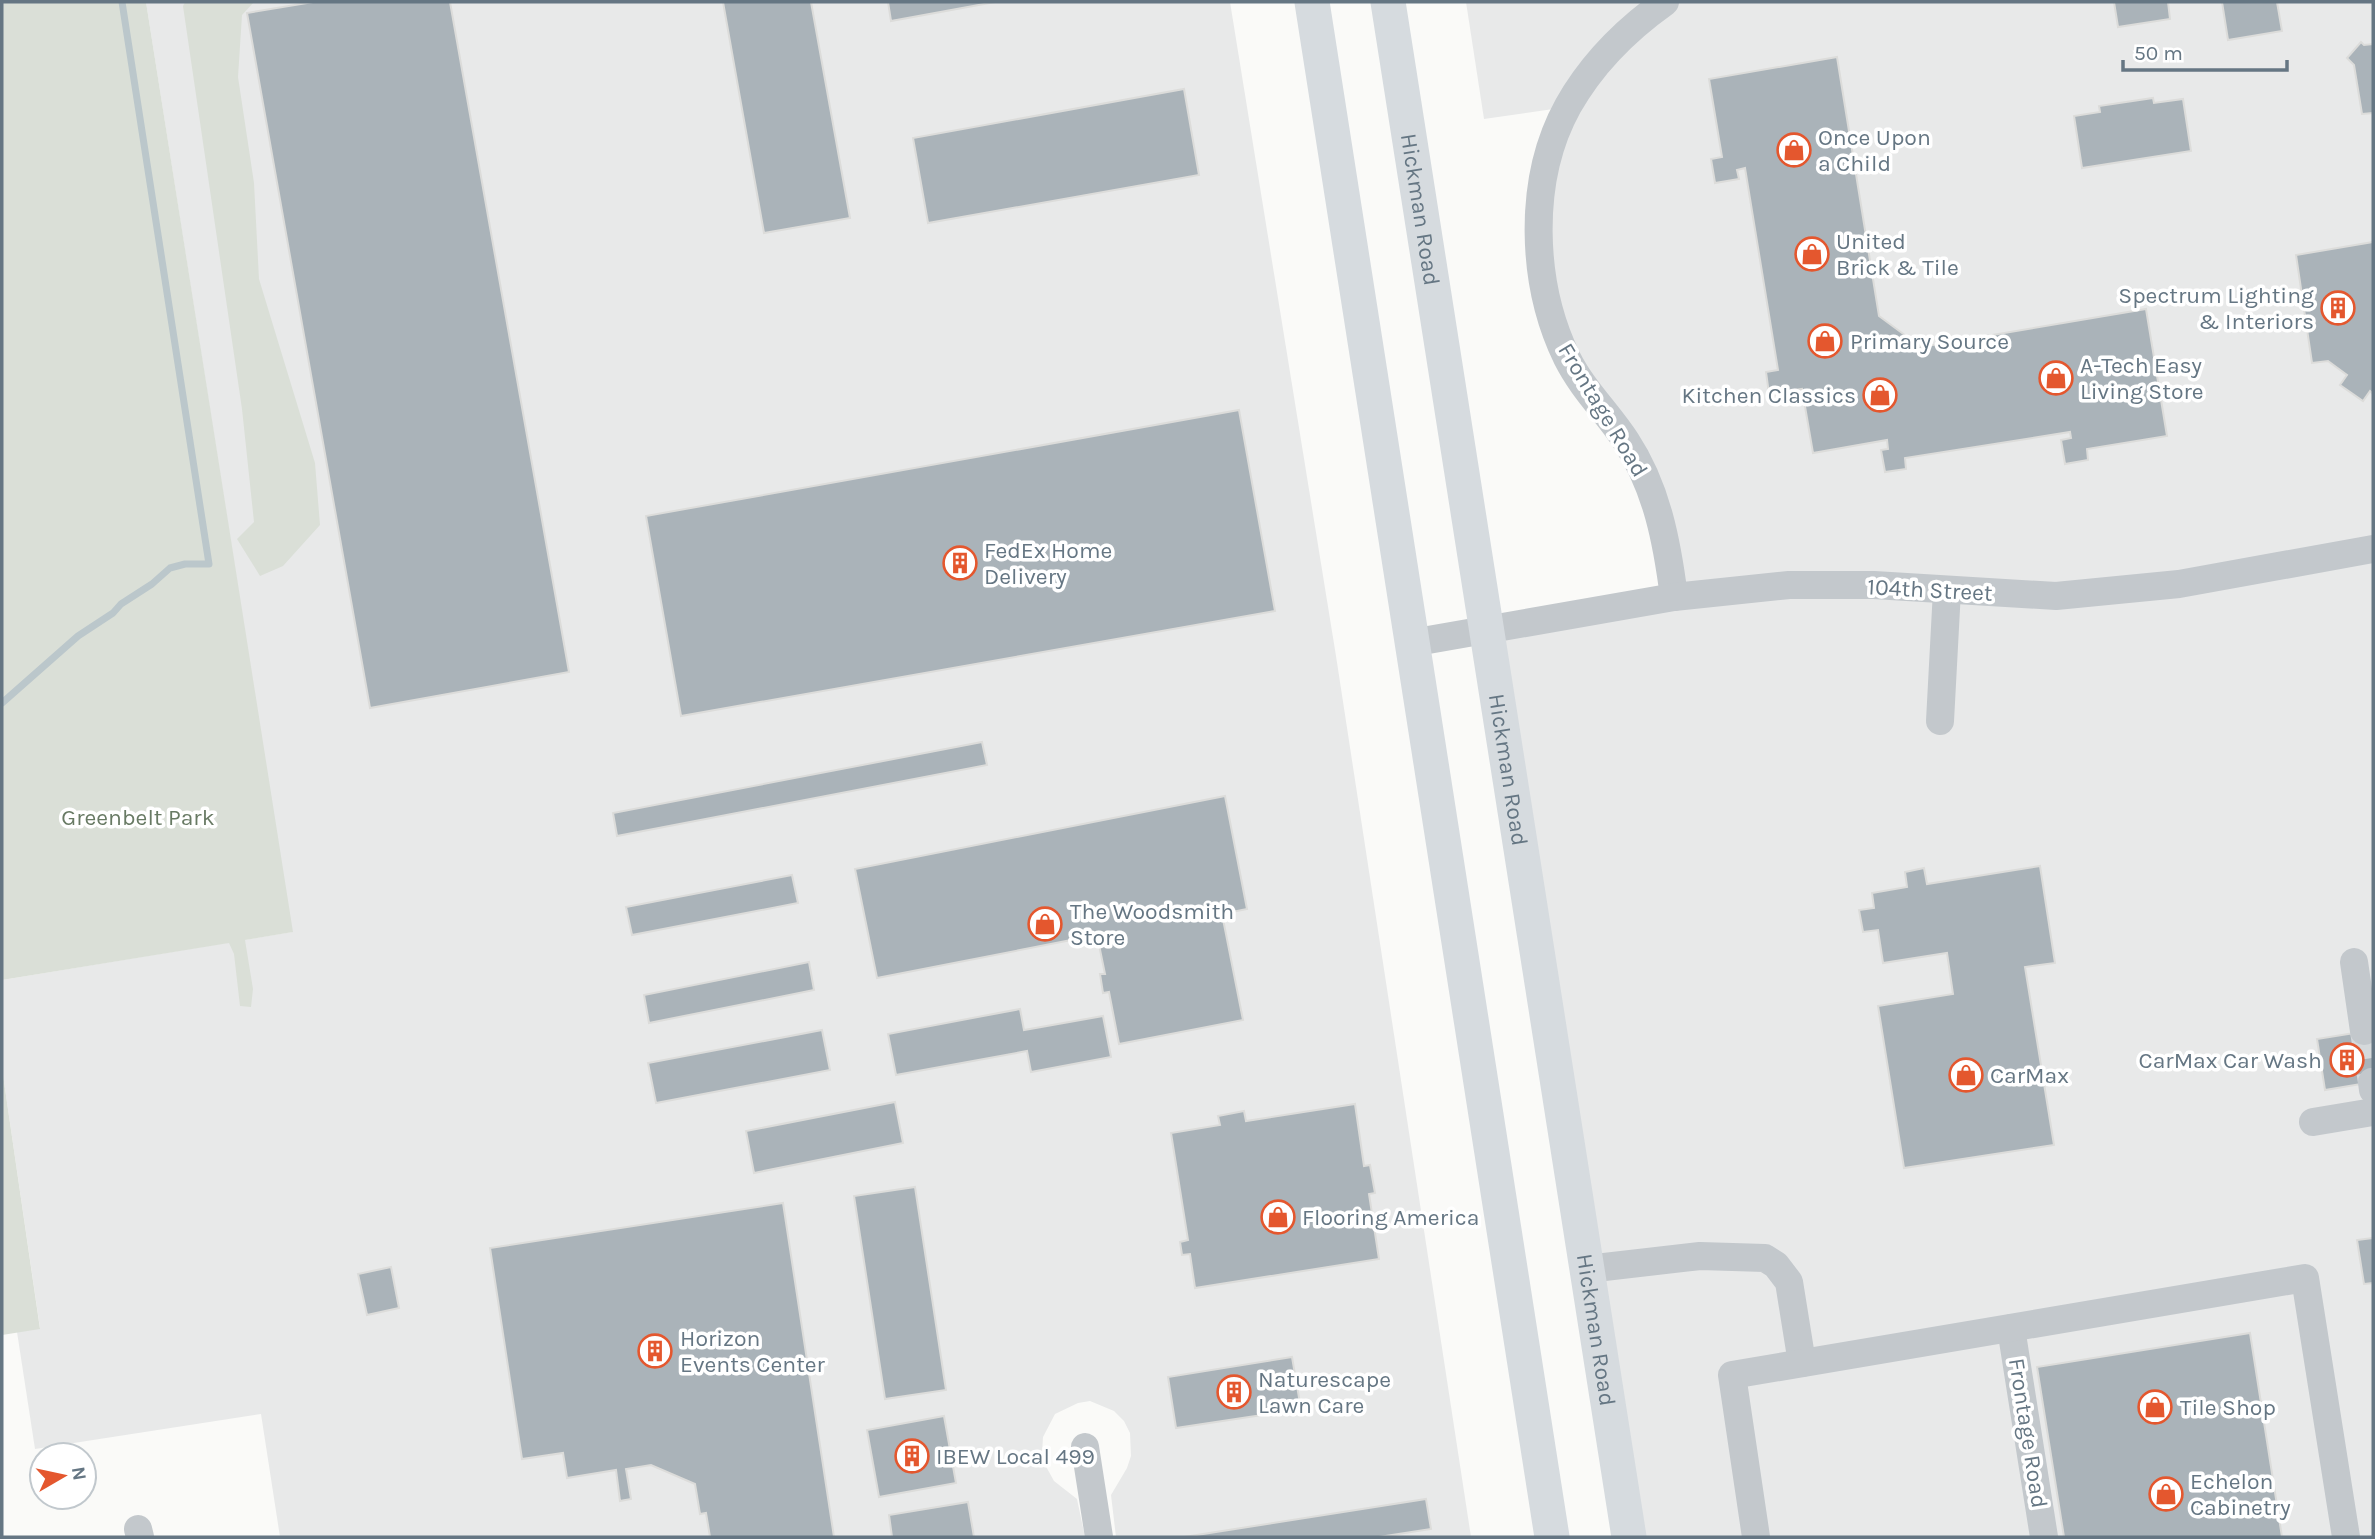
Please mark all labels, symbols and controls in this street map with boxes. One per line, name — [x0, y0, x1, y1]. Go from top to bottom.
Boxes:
scale bar — [2123, 28, 2288, 72]
text: 50 m — [2134, 41, 2183, 65]
place label: Once Upon a Child — [1818, 124, 1931, 177]
street label: Hickman Road — [1395, 131, 1446, 287]
shop icon: Once Upon a Child — [1775, 131, 1813, 169]
place label: United Brick & Tile — [1836, 228, 1959, 281]
shop icon: United Brick & Tile — [1793, 235, 1831, 273]
place label: Spectrum Lighting & Interiors — [2118, 282, 2314, 335]
building icon: Spectrum Lighting & Interiors — [2319, 289, 2357, 327]
shop icon: Primary Source — [1806, 322, 1844, 360]
place label: Primary Source — [1850, 328, 2009, 355]
street label: Frontage Road — [1552, 338, 1654, 482]
place label: A-Tech Easy Living Store — [2080, 352, 2204, 405]
shop icon: A-Tech Easy Living Store — [2037, 359, 2075, 397]
shop icon: Kitchen Classics — [1861, 376, 1899, 414]
place label: Kitchen Classics — [1681, 382, 1856, 409]
place label: FedEx Home Delivery — [984, 537, 1112, 590]
building icon: FedEx Home Delivery — [941, 544, 979, 582]
street label: 104th Street — [1867, 573, 1994, 607]
street label: Hickman Road — [1483, 692, 1534, 848]
park label: Greenbelt Park — [61, 804, 215, 831]
place label: The Woodsmith Store — [1070, 898, 1234, 951]
shop icon: The Woodsmith Store — [1026, 905, 1064, 943]
building icon: CarMax Car Wash — [2328, 1041, 2366, 1079]
place label: CarMax Car Wash — [2139, 1047, 2322, 1074]
shop icon: CarMax — [1947, 1056, 1985, 1094]
place label: CarMax — [1990, 1062, 2069, 1089]
shop icon: Flooring America — [1259, 1198, 1297, 1236]
place label: Flooring America — [1302, 1204, 1479, 1231]
street label: Hickman Road — [1571, 1252, 1622, 1408]
place label: Horizon Events Center — [680, 1325, 826, 1378]
building icon: Horizon Events Center — [636, 1332, 674, 1370]
street label: Frontage Road — [2003, 1356, 2053, 1510]
place label: Naturescape Lawn Care — [1258, 1366, 1391, 1419]
building icon: Naturescape Lawn Care — [1215, 1373, 1253, 1411]
shop icon: Tile Shop — [2136, 1388, 2174, 1426]
place label: Tile Shop — [2180, 1394, 2276, 1421]
building icon: IBEW Local 499 — [893, 1437, 931, 1475]
north arrow — [28, 1441, 98, 1511]
place label: IBEW Local 499 — [936, 1443, 1095, 1470]
text: N — [67, 1465, 91, 1482]
place label: Echelon Cabinetry — [2190, 1468, 2291, 1521]
shop icon: Echelon Cabinetry — [2147, 1475, 2185, 1513]

